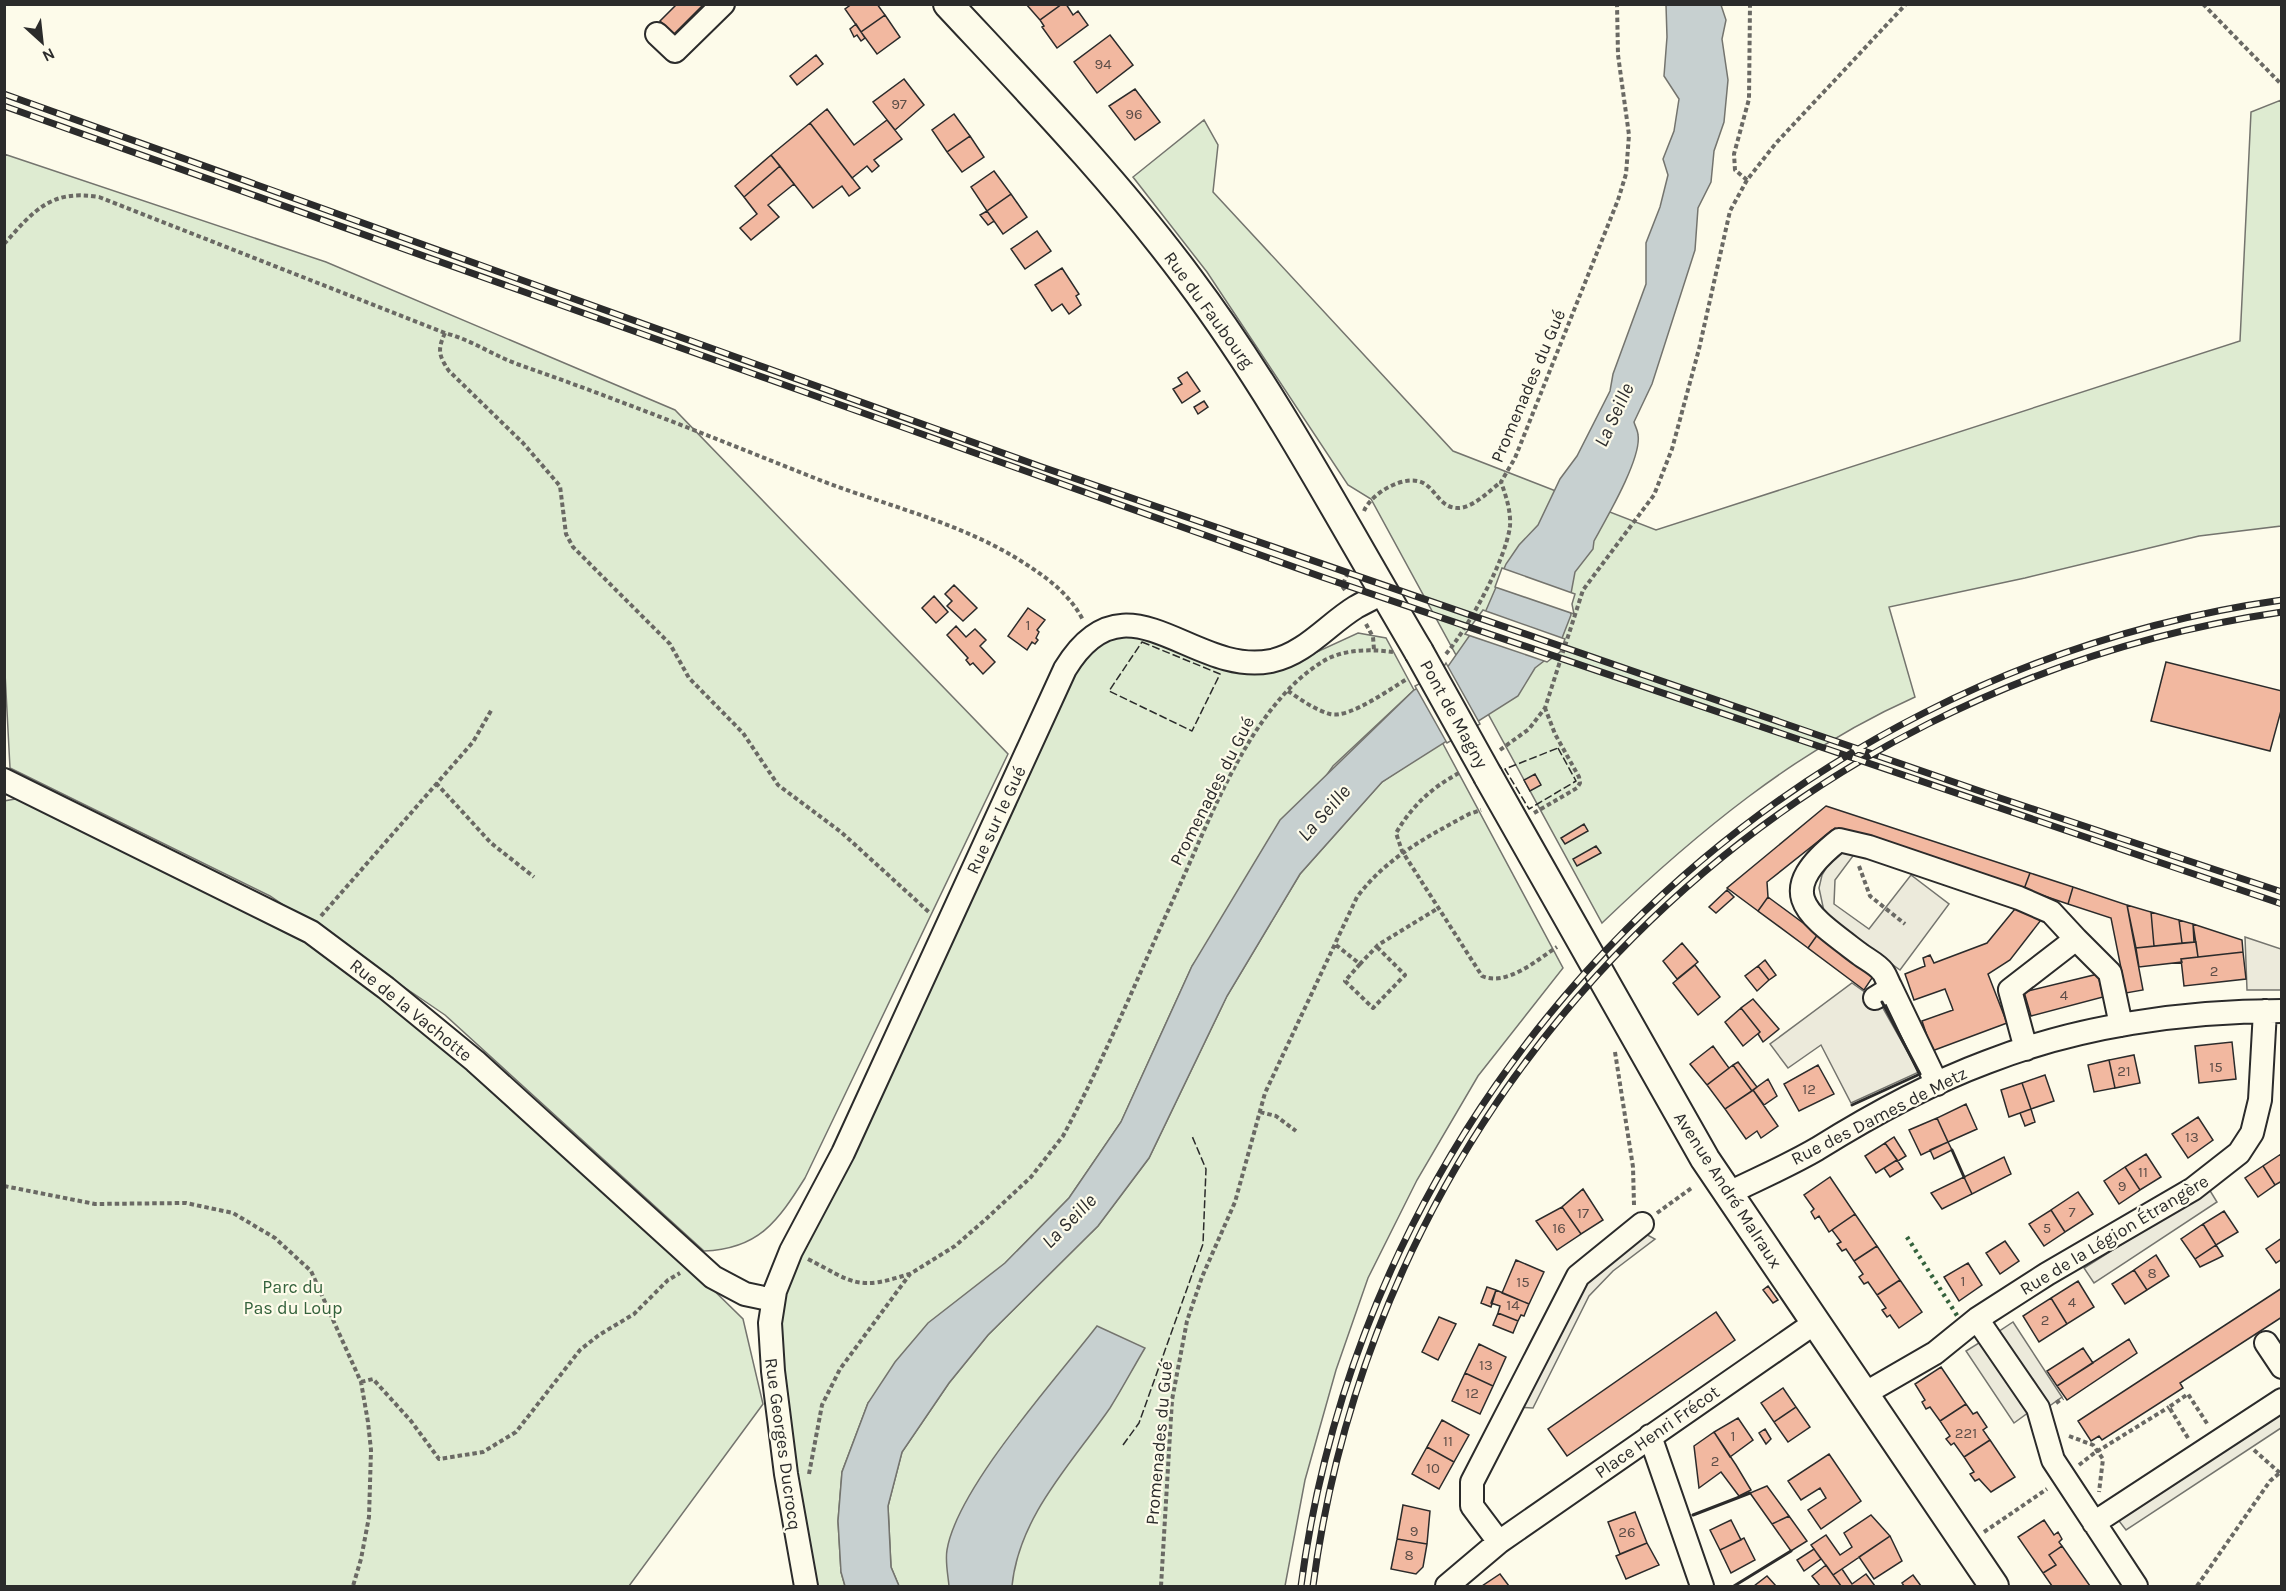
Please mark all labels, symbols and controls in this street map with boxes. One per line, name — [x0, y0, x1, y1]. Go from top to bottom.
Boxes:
north arrow — [12, 12, 72, 72]
text: N — [39, 44, 58, 66]
house number: 94 — [1094, 55, 1112, 73]
house number: 97 — [891, 95, 907, 113]
house number: 96 — [1125, 105, 1143, 123]
street label: Rue du Faubourg — [1159, 247, 1259, 373]
street label: Promenades du Gué — [1486, 306, 1570, 466]
water label: La Seille — [1589, 379, 1639, 451]
house number: 1 — [1026, 616, 1030, 634]
street label: Pont de Magny — [1415, 656, 1493, 773]
street label: Promenades du Gué — [1165, 713, 1259, 869]
street label: Rue sur le Gué — [961, 762, 1031, 878]
water label: La Seille — [1293, 780, 1355, 846]
street label: Rue de la Vachotte — [345, 954, 477, 1066]
house number: 2 — [2210, 962, 2218, 980]
house number: 4 — [2060, 986, 2069, 1004]
house number: 15 — [2209, 1058, 2223, 1076]
street label: Rue des Dames de Metz — [1787, 1062, 1971, 1170]
house number: 21 — [2117, 1062, 2131, 1080]
house number: 12 — [1802, 1080, 1816, 1098]
street label: Avenue André Malraux — [1669, 1108, 1787, 1272]
house number: 13 — [2185, 1128, 2199, 1146]
house number: 11 — [2138, 1163, 2148, 1181]
street label: Rue de la Légion Étrangère — [2015, 1169, 2212, 1300]
house number: 9 — [2118, 1177, 2126, 1195]
water label: La Seille — [1037, 1189, 1101, 1253]
house number: 7 — [2068, 1203, 2076, 1221]
house number: 17 — [1577, 1204, 1589, 1222]
house number: 16 — [1552, 1219, 1566, 1237]
house number: 5 — [2043, 1219, 2051, 1237]
house number: 8 — [2147, 1264, 2157, 1282]
house number: 1 — [1961, 1272, 1965, 1290]
house number: 15 — [1516, 1273, 1530, 1291]
park label: Parc du Pas du Loup — [243, 1276, 343, 1319]
house number: 4 — [2068, 1293, 2077, 1311]
house number: 14 — [1506, 1296, 1520, 1314]
house number: 2 — [2041, 1311, 2049, 1329]
street label: Rue Georges Ducrocq — [760, 1356, 806, 1532]
house number: 13 — [1479, 1356, 1493, 1374]
street label: Promenades du Gué — [1141, 1360, 1177, 1526]
street label: Place Henri Frécot — [1590, 1381, 1724, 1483]
house number: 12 — [1465, 1384, 1479, 1402]
house number: 221 — [1955, 1424, 1977, 1442]
house number: 1 — [1731, 1427, 1735, 1445]
house number: 11 — [1443, 1432, 1453, 1450]
house number: 2 — [1711, 1452, 1719, 1470]
house number: 10 — [1426, 1459, 1440, 1477]
house number: 9 — [1410, 1522, 1418, 1540]
house number: 26 — [1618, 1523, 1636, 1541]
house number: 8 — [1404, 1546, 1414, 1564]

